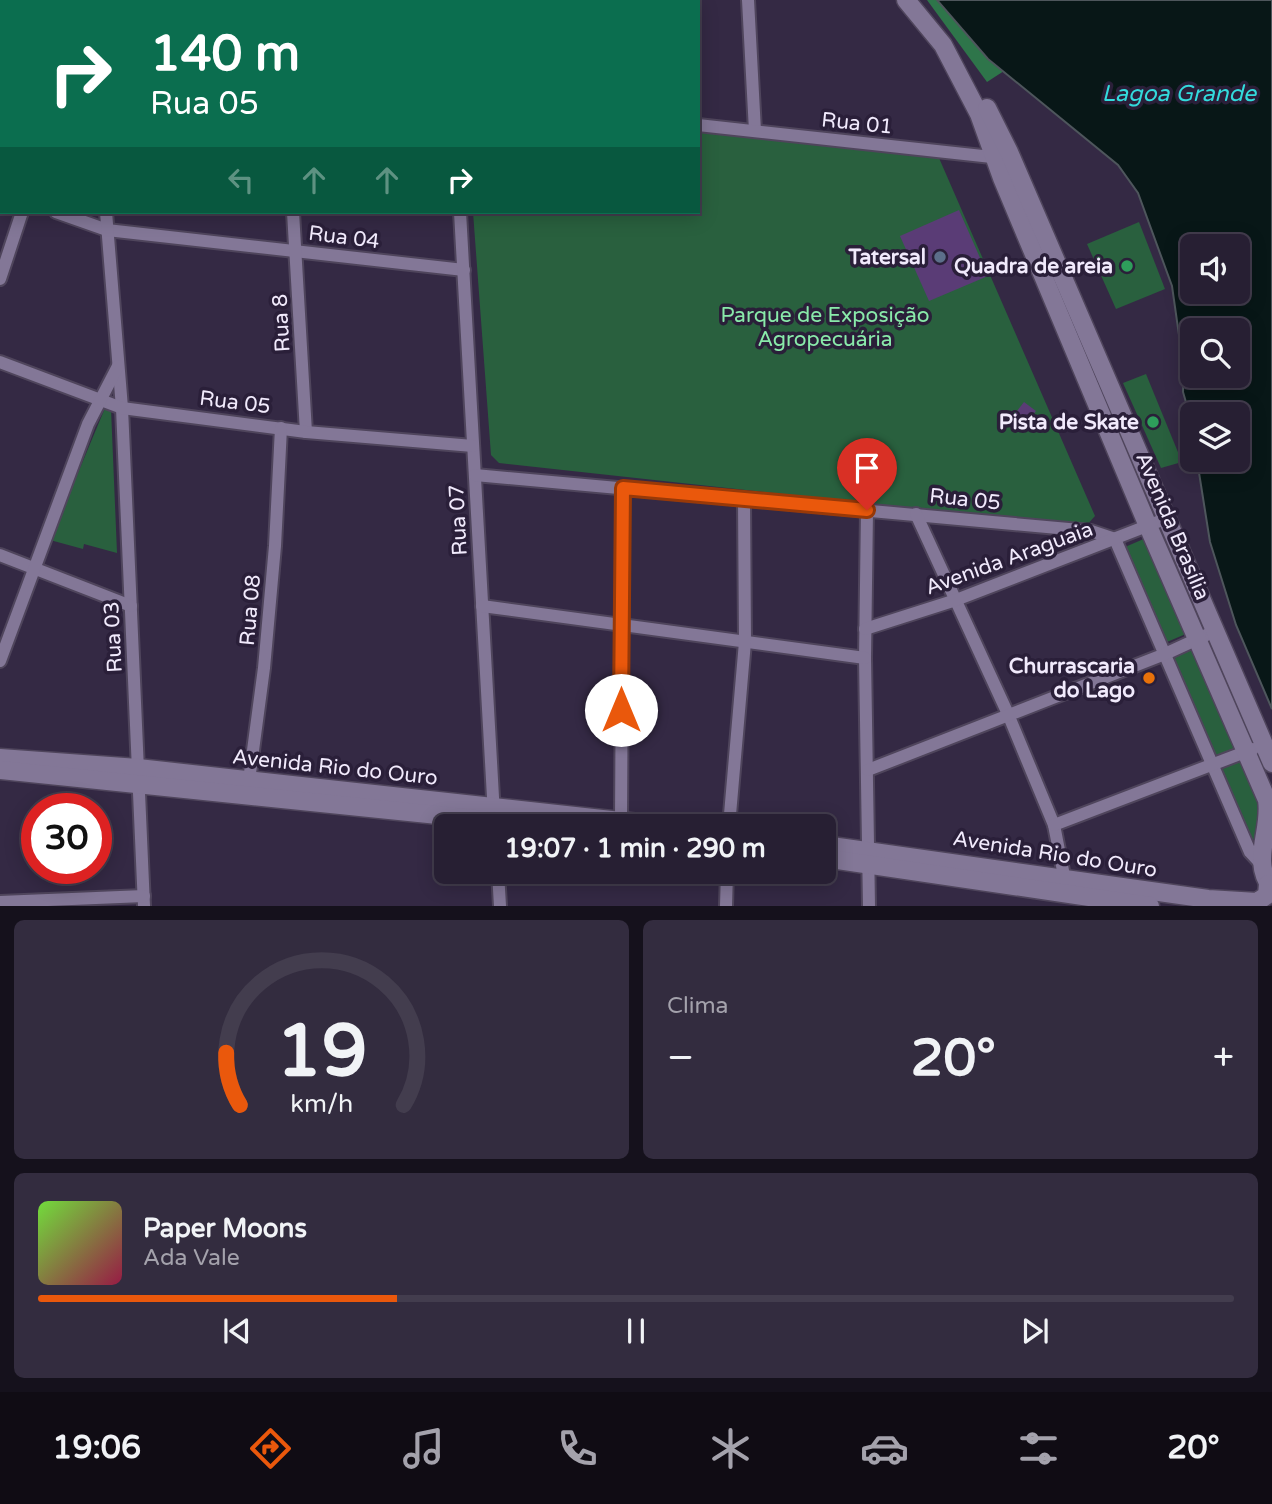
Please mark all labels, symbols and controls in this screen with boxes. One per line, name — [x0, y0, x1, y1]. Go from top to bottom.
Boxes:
text: 140 m — [150, 25, 300, 84]
icon: right — [35, 28, 126, 119]
water label: Lagoa Grande — [1102, 80, 1258, 108]
text: Rua 05 — [150, 85, 259, 123]
street label: Rua 01 — [820, 107, 894, 140]
icon: left — [222, 161, 260, 199]
icon: ahead — [295, 161, 333, 199]
icon: ahead — [368, 161, 406, 199]
icon: right — [441, 161, 479, 199]
street label: Rua 04 — [307, 221, 381, 254]
map controls — [1180, 234, 1250, 472]
button: sound — [1180, 234, 1250, 304]
place label: Tatersal — [847, 245, 926, 270]
marker: Tatersal — [932, 249, 948, 265]
place label: Quadra de areia — [954, 254, 1113, 279]
marker: Quadra de areia — [1119, 258, 1135, 274]
street label: Rua 8 — [267, 293, 296, 353]
park label: Parque de Exposição Agropecuária — [721, 303, 929, 352]
button: search — [1180, 318, 1250, 388]
street label: Rua 05 — [198, 386, 272, 419]
button: layers — [1180, 402, 1250, 472]
place label: Pista de Skate — [999, 410, 1139, 435]
marker: Pista de Skate — [1145, 414, 1161, 430]
pin — [837, 438, 897, 510]
icon: arrive — [848, 449, 886, 487]
street label: Avenida Brasília — [1130, 449, 1215, 604]
street label: Rua 05 — [928, 483, 1002, 516]
street label: Rua 07 — [444, 484, 473, 556]
street label: Avenida Araguaia — [922, 517, 1096, 600]
street label: Rua 08 — [235, 573, 266, 647]
street label: Rua 03 — [99, 601, 128, 673]
place label: Churrascaria do Lago — [1009, 654, 1135, 703]
marker: Churrascaria do Lago — [1141, 670, 1157, 686]
position arrow — [584, 673, 658, 747]
street label: Avenida Rio do Ouro — [231, 744, 439, 791]
speed limit sign: 30 — [21, 793, 112, 884]
street label: Avenida Rio do Ouro — [951, 826, 1159, 883]
text: 19:07 · 1 min · 290 m — [504, 833, 766, 864]
text: Clima — [667, 992, 728, 1020]
text: 19 — [276, 1009, 367, 1097]
text: 20° — [911, 1027, 996, 1090]
text: − — [667, 1035, 694, 1081]
text: + — [1213, 1035, 1234, 1081]
text: km/h — [290, 1089, 353, 1119]
text: Paper Moons — [143, 1213, 307, 1244]
text: Ada Vale — [143, 1244, 240, 1272]
icon: previous — [218, 1312, 256, 1350]
icon: pause — [617, 1312, 655, 1350]
icon: next — [1016, 1312, 1054, 1350]
icon: directions — [246, 1424, 295, 1473]
icon: music — [399, 1424, 448, 1473]
icon: phone — [553, 1424, 602, 1473]
icon: climate — [706, 1424, 755, 1473]
icon: car — [860, 1424, 909, 1473]
icon: filters — [1014, 1424, 1063, 1473]
text: 19:06 — [52, 1429, 141, 1467]
text: 20° — [1167, 1429, 1220, 1467]

